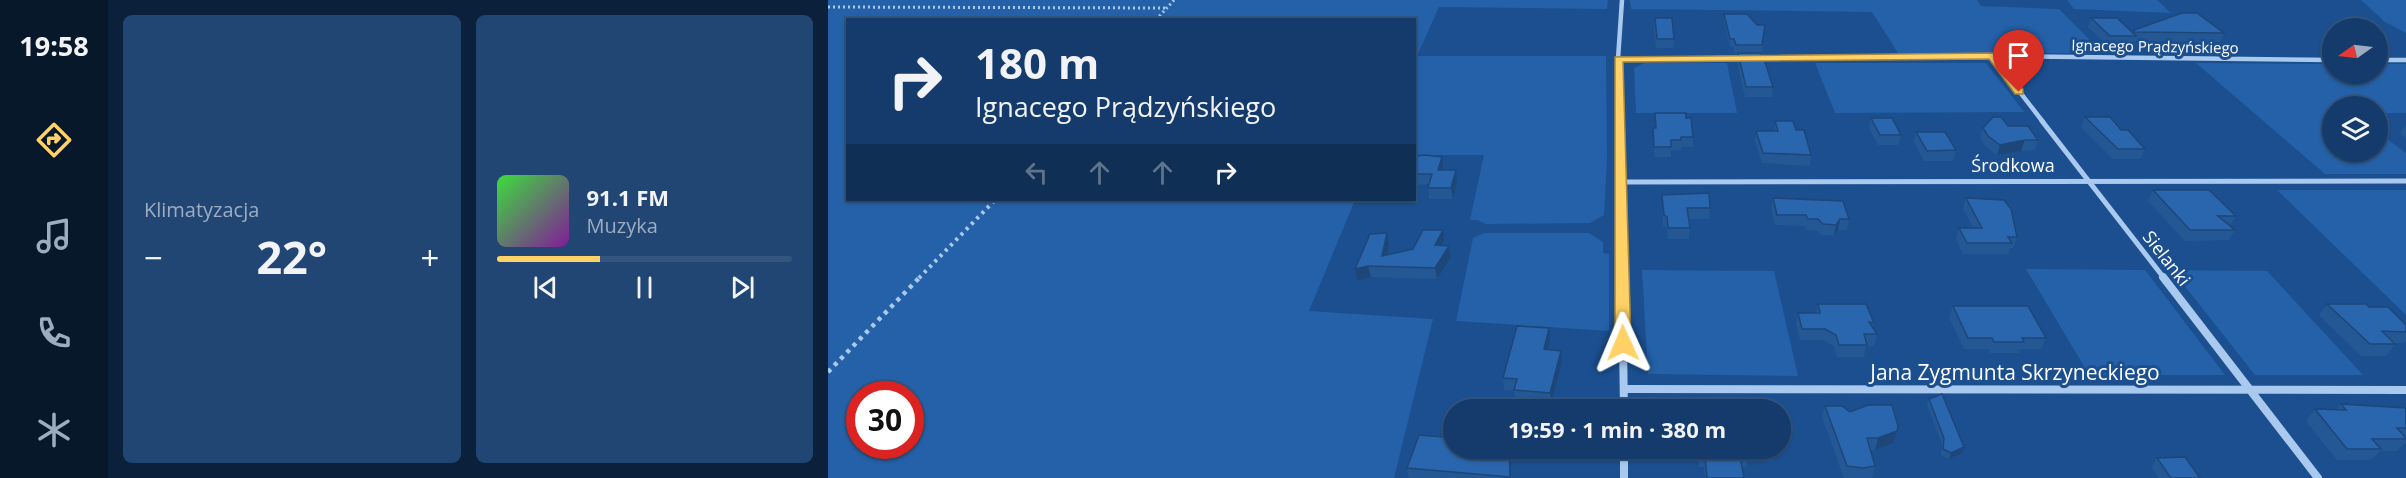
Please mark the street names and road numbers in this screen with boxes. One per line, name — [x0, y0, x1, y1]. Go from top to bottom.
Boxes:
street label: Ignacego Prądzyńskiego — [2071, 35, 2239, 57]
street label: Środkowa — [1971, 153, 2055, 177]
street label: Sielanki — [2138, 225, 2196, 291]
street label: Jana Zygmunta Skrzyneckiego — [1868, 358, 2160, 386]

